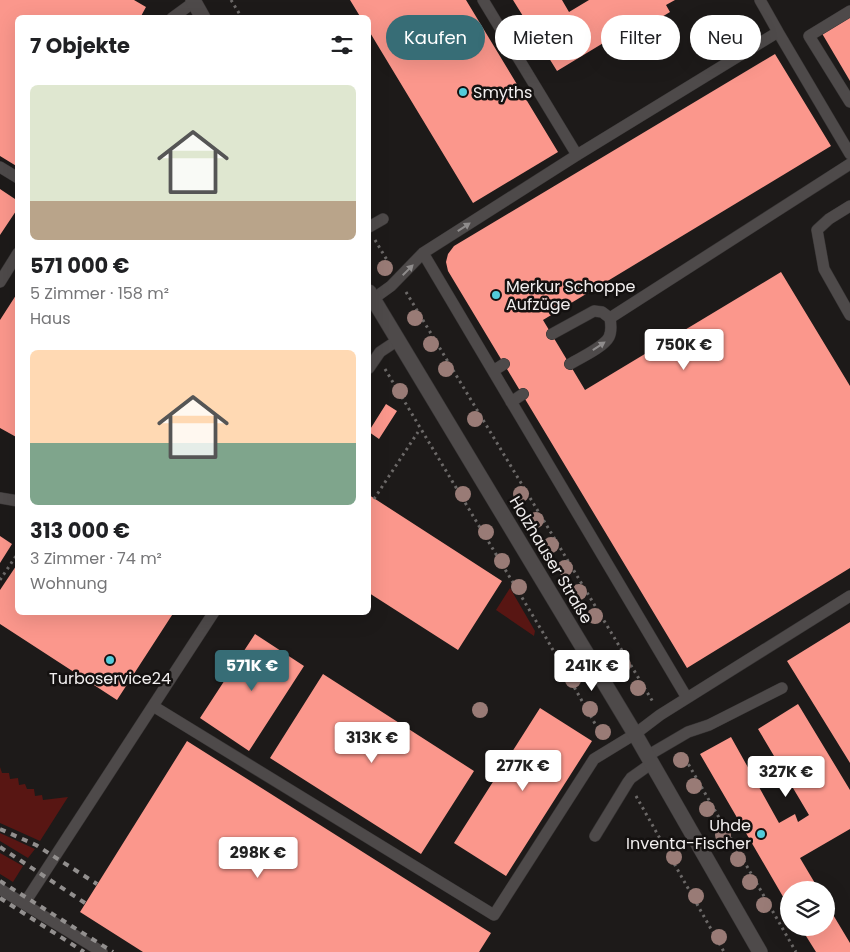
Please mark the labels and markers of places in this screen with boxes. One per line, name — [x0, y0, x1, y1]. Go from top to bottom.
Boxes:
place label: Smyths — [473, 81, 532, 104]
marker: Smyths — [457, 86, 469, 98]
place label: Merkur Schoppe Aufzüge — [506, 275, 636, 316]
marker: Merkur Schoppe Aufzüge — [490, 289, 502, 301]
pin: 750K € — [643, 328, 725, 371]
pin: 571K € — [211, 650, 293, 692]
pin: 241K € — [551, 650, 633, 692]
marker: Turboservice24 — [104, 654, 116, 666]
place label: Turboservice24 — [49, 667, 171, 690]
pin: 313K € — [331, 722, 413, 764]
pin: 277K € — [482, 750, 564, 792]
pin: 327K € — [745, 756, 827, 798]
place label: Uhde Inventa-Fischer — [626, 814, 751, 855]
marker: Uhde Inventa-Fischer — [755, 828, 767, 840]
pin: 298K € — [217, 836, 299, 879]

